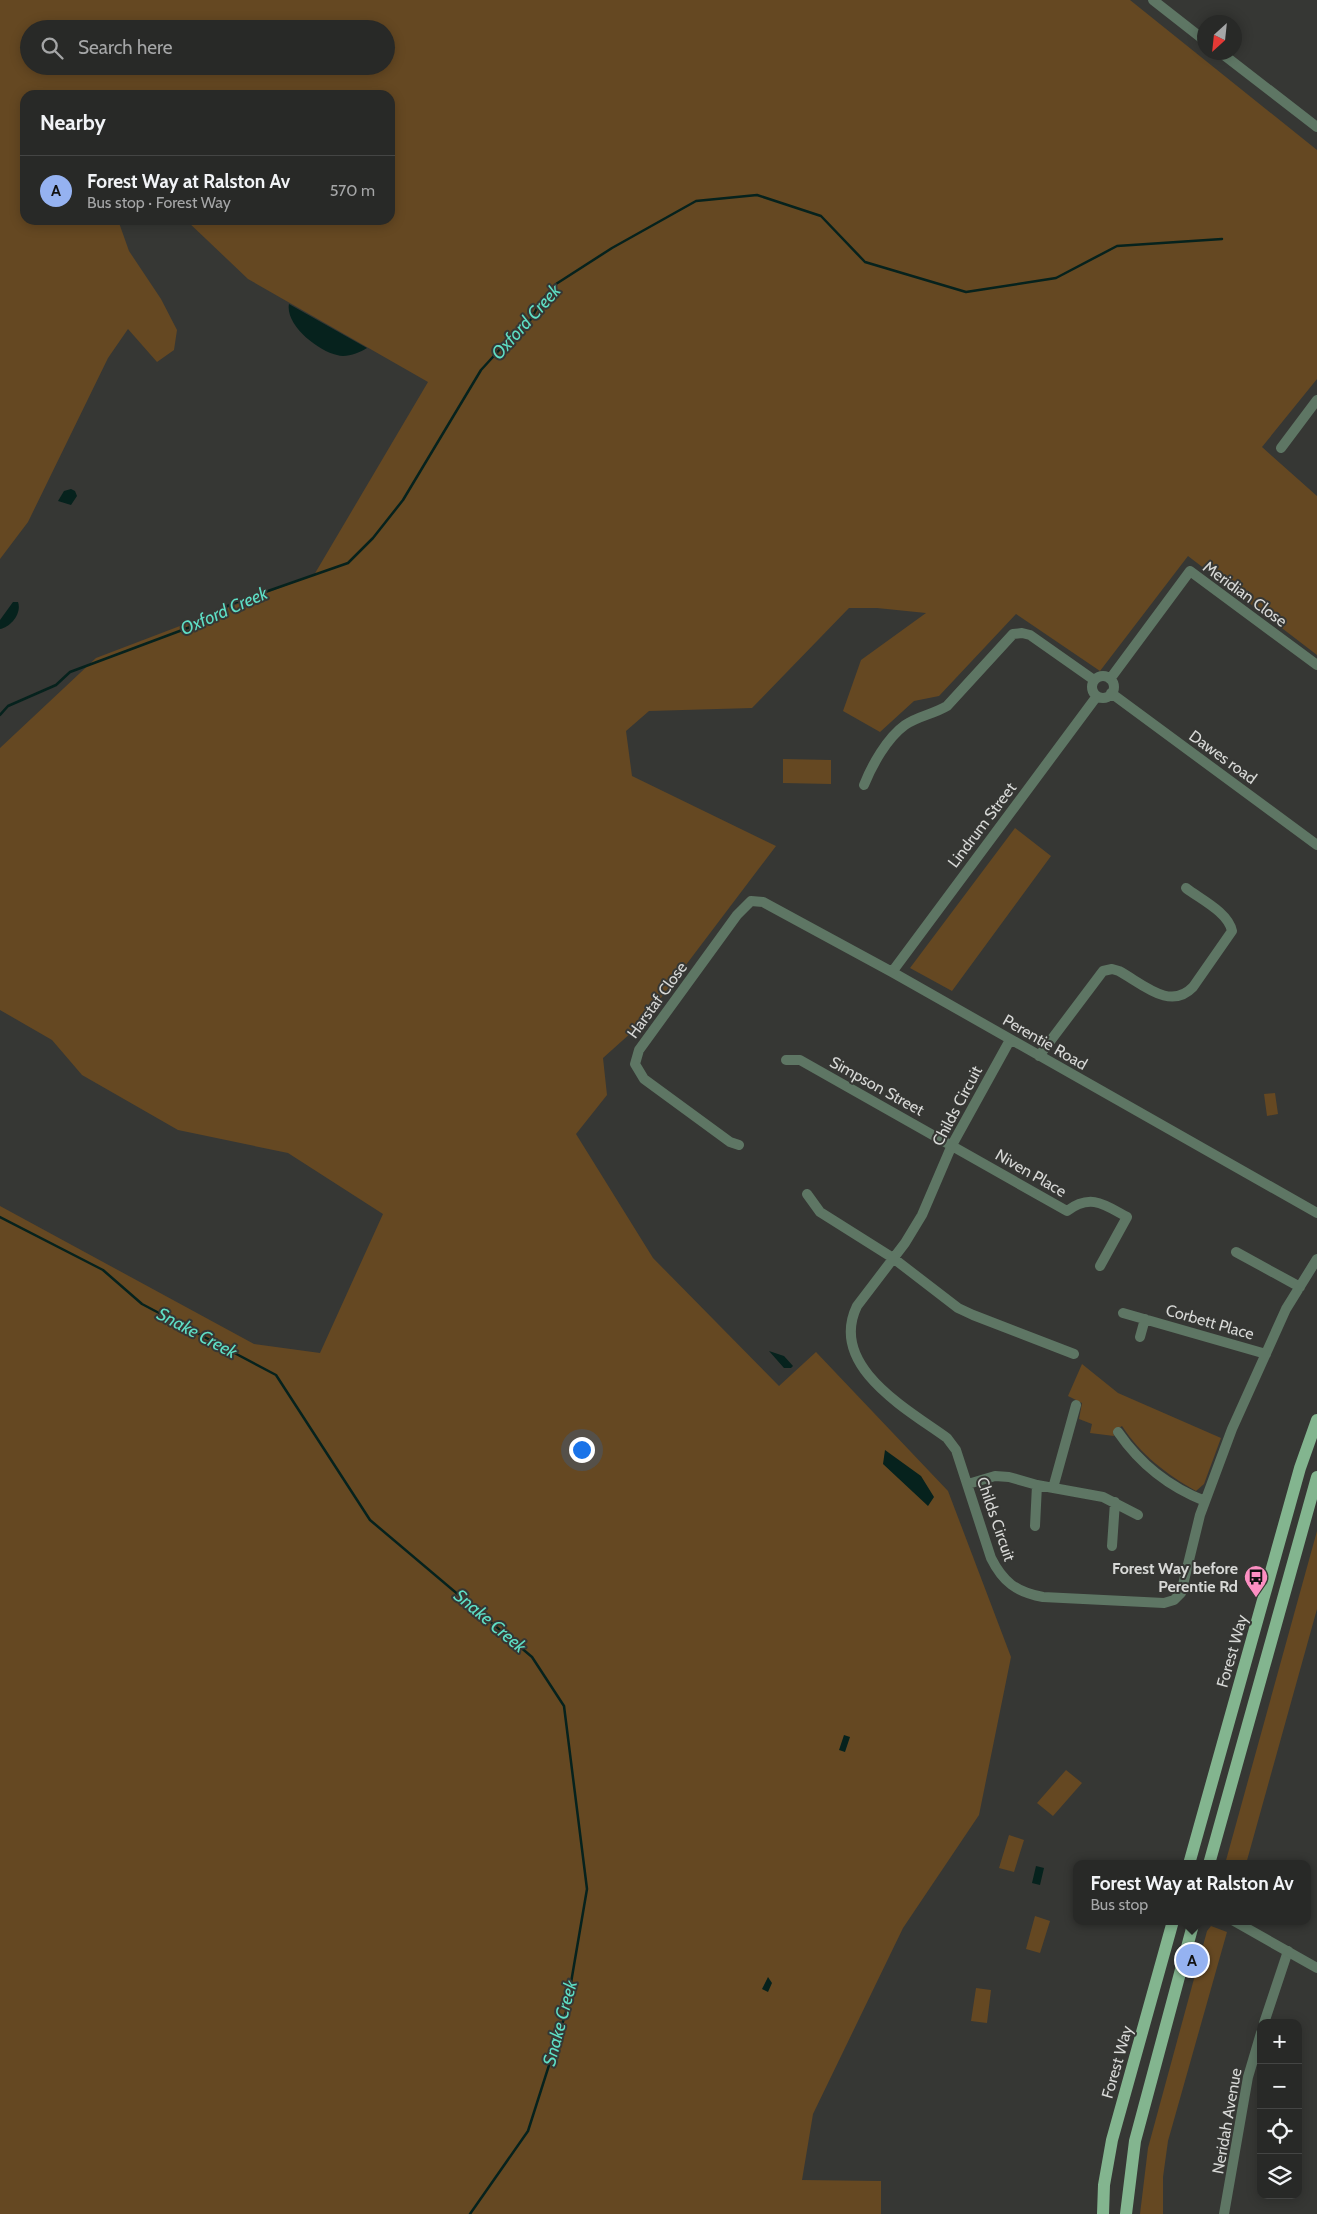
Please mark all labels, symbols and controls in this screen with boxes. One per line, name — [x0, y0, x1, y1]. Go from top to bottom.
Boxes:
north arrow — [1197, 15, 1242, 60]
search box — [20, 20, 395, 75]
icon: search — [38, 34, 66, 62]
text: Search here — [78, 36, 172, 59]
text: Nearby — [40, 110, 106, 135]
text: Forest Way at Ralston Av — [87, 170, 290, 193]
text: A — [51, 181, 61, 200]
text: 570 m — [330, 181, 375, 200]
text: Bus stop · Forest Way — [87, 193, 231, 212]
water label: Oxford Creek — [487, 279, 566, 364]
street label: Meridian Close — [1199, 557, 1291, 631]
water label: Oxford Creek — [177, 581, 272, 640]
street label: Dawes road — [1185, 726, 1261, 788]
street label: Lindrum Street — [944, 778, 1020, 871]
street label: Harstaf Close — [623, 958, 691, 1042]
street label: Perentie Road — [999, 1010, 1091, 1074]
street label: Simpson Street — [827, 1052, 928, 1120]
street label: Childs Circuit — [928, 1062, 986, 1149]
street label: Niven Place — [992, 1145, 1070, 1201]
street label: Corbett Place — [1164, 1300, 1256, 1344]
water label: Snake Creek — [153, 1303, 242, 1364]
your location — [569, 1437, 595, 1463]
street label: Childs Circuit — [973, 1474, 1019, 1564]
place label: Forest Way before Perentie Rd — [1112, 1559, 1238, 1596]
bus stop icon: Forest Way before Perentie Rd — [1243, 1564, 1269, 1598]
water label: Snake Creek — [449, 1584, 532, 1658]
street label: Forest Way — [1213, 1612, 1251, 1690]
popup — [1073, 1860, 1311, 1925]
text: Forest Way at Ralston Av — [1090, 1872, 1294, 1895]
text: Bus stop — [1090, 1895, 1148, 1914]
pin: A — [1176, 1941, 1208, 1979]
water label: Snake Creek — [538, 1977, 582, 2068]
map controls — [1257, 2019, 1302, 2199]
button: + — [1257, 2019, 1302, 2064]
street label: Forest Way — [1098, 2023, 1136, 2101]
button: − — [1257, 2064, 1302, 2109]
street label: Neridah Avenue — [1208, 2067, 1246, 2175]
button: locate — [1257, 2109, 1302, 2154]
button: layers — [1257, 2154, 1302, 2199]

